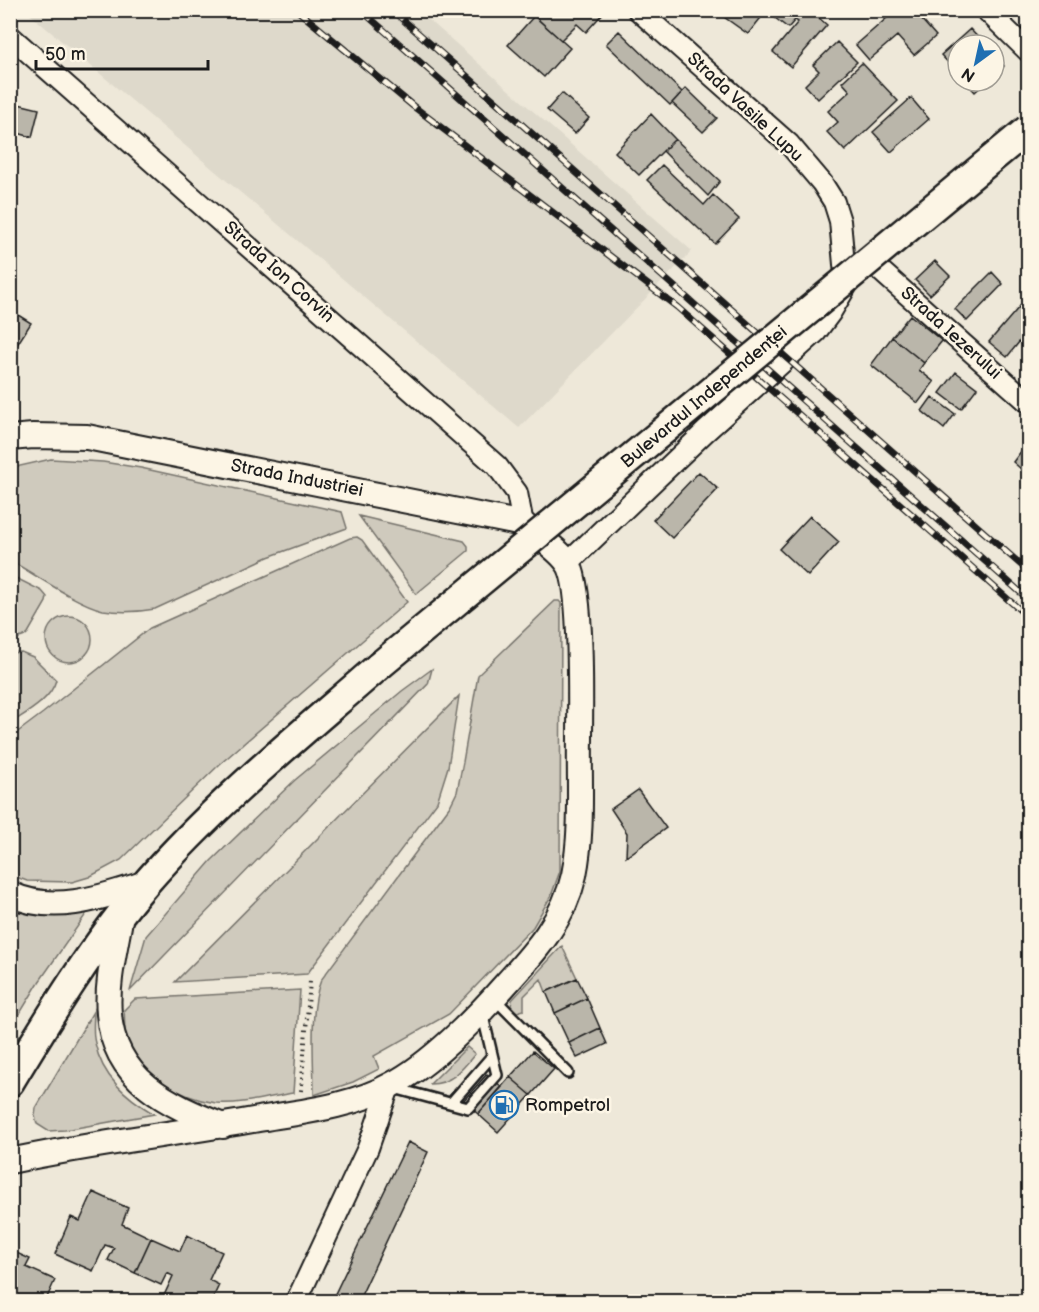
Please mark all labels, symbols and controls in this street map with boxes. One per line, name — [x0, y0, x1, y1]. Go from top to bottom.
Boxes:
scale bar — [36, 33, 208, 71]
north arrow — [946, 33, 1006, 93]
text: 50 m — [45, 44, 86, 65]
street label: Strada Vasile Lupu — [683, 48, 807, 166]
text: N — [958, 63, 979, 86]
street label: Strada Ion Corvin — [219, 217, 339, 327]
street label: Strada Iezerului — [896, 282, 1006, 384]
street label: Bulevardul Independenței — [617, 321, 791, 473]
street label: Strada Industriei — [229, 455, 365, 501]
fuel station icon: Rompetrol — [488, 1089, 520, 1121]
place label: Rompetrol — [525, 1095, 610, 1116]

